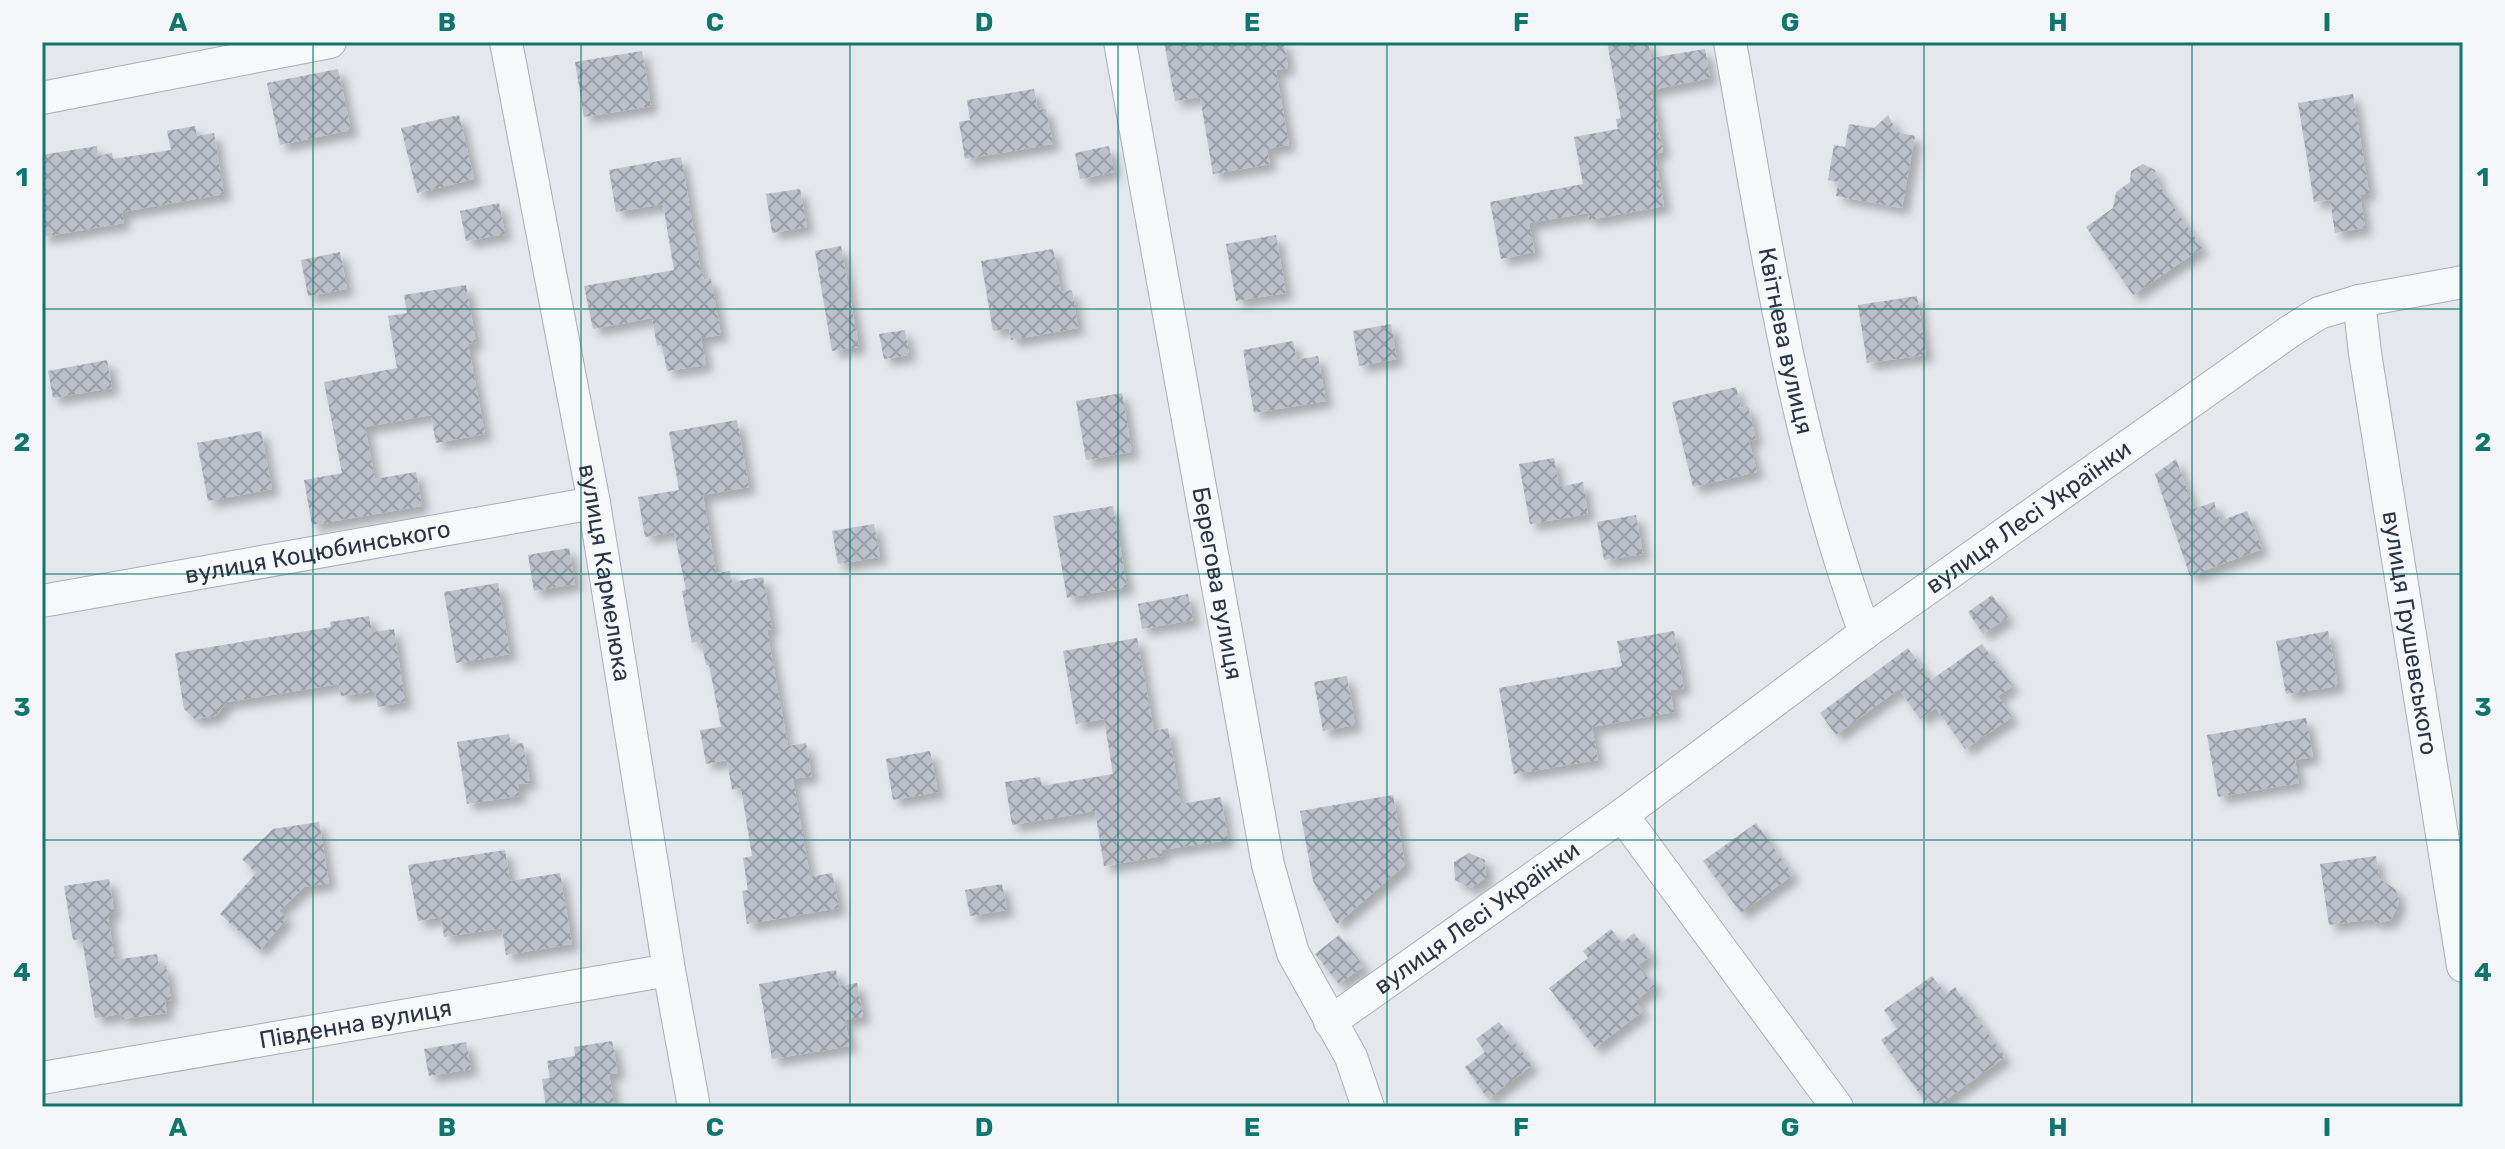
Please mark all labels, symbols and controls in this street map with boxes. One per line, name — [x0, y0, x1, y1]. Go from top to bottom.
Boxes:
text: A — [169, 7, 188, 38]
text: B — [438, 7, 456, 38]
text: C — [706, 7, 724, 38]
text: D — [975, 7, 993, 38]
text: E — [1244, 7, 1260, 38]
text: F — [1513, 7, 1529, 38]
text: G — [1781, 7, 1799, 38]
text: H — [2048, 7, 2068, 38]
text: I — [2323, 7, 2331, 38]
text: 1 — [16, 162, 28, 193]
text: 1 — [2477, 162, 2489, 193]
street label: Квітнева вулиця — [1752, 245, 1819, 437]
text: 2 — [14, 427, 30, 458]
text: 2 — [2475, 427, 2491, 458]
street label: вулиця Лесі Українки — [1920, 435, 2137, 599]
street label: вулиця Кармелюка — [573, 462, 636, 684]
street label: Берегова вулиця — [1186, 485, 1248, 682]
street label: вулиця Грушевського — [2376, 509, 2443, 757]
street label: вулиця Коцюбинського — [183, 515, 453, 589]
text: 3 — [13, 692, 31, 723]
text: 3 — [2474, 692, 2492, 723]
street label: вулиця Лесі Українки — [1369, 836, 1585, 1000]
text: 4 — [13, 957, 31, 988]
text: 4 — [2474, 957, 2492, 988]
street label: Південна вулиця — [257, 994, 454, 1054]
text: A — [169, 1112, 188, 1143]
text: B — [438, 1112, 456, 1143]
text: C — [706, 1112, 724, 1143]
text: D — [975, 1112, 993, 1143]
text: E — [1244, 1112, 1260, 1143]
text: F — [1513, 1112, 1529, 1143]
text: G — [1781, 1112, 1799, 1143]
text: H — [2048, 1112, 2068, 1143]
text: I — [2323, 1112, 2331, 1143]

